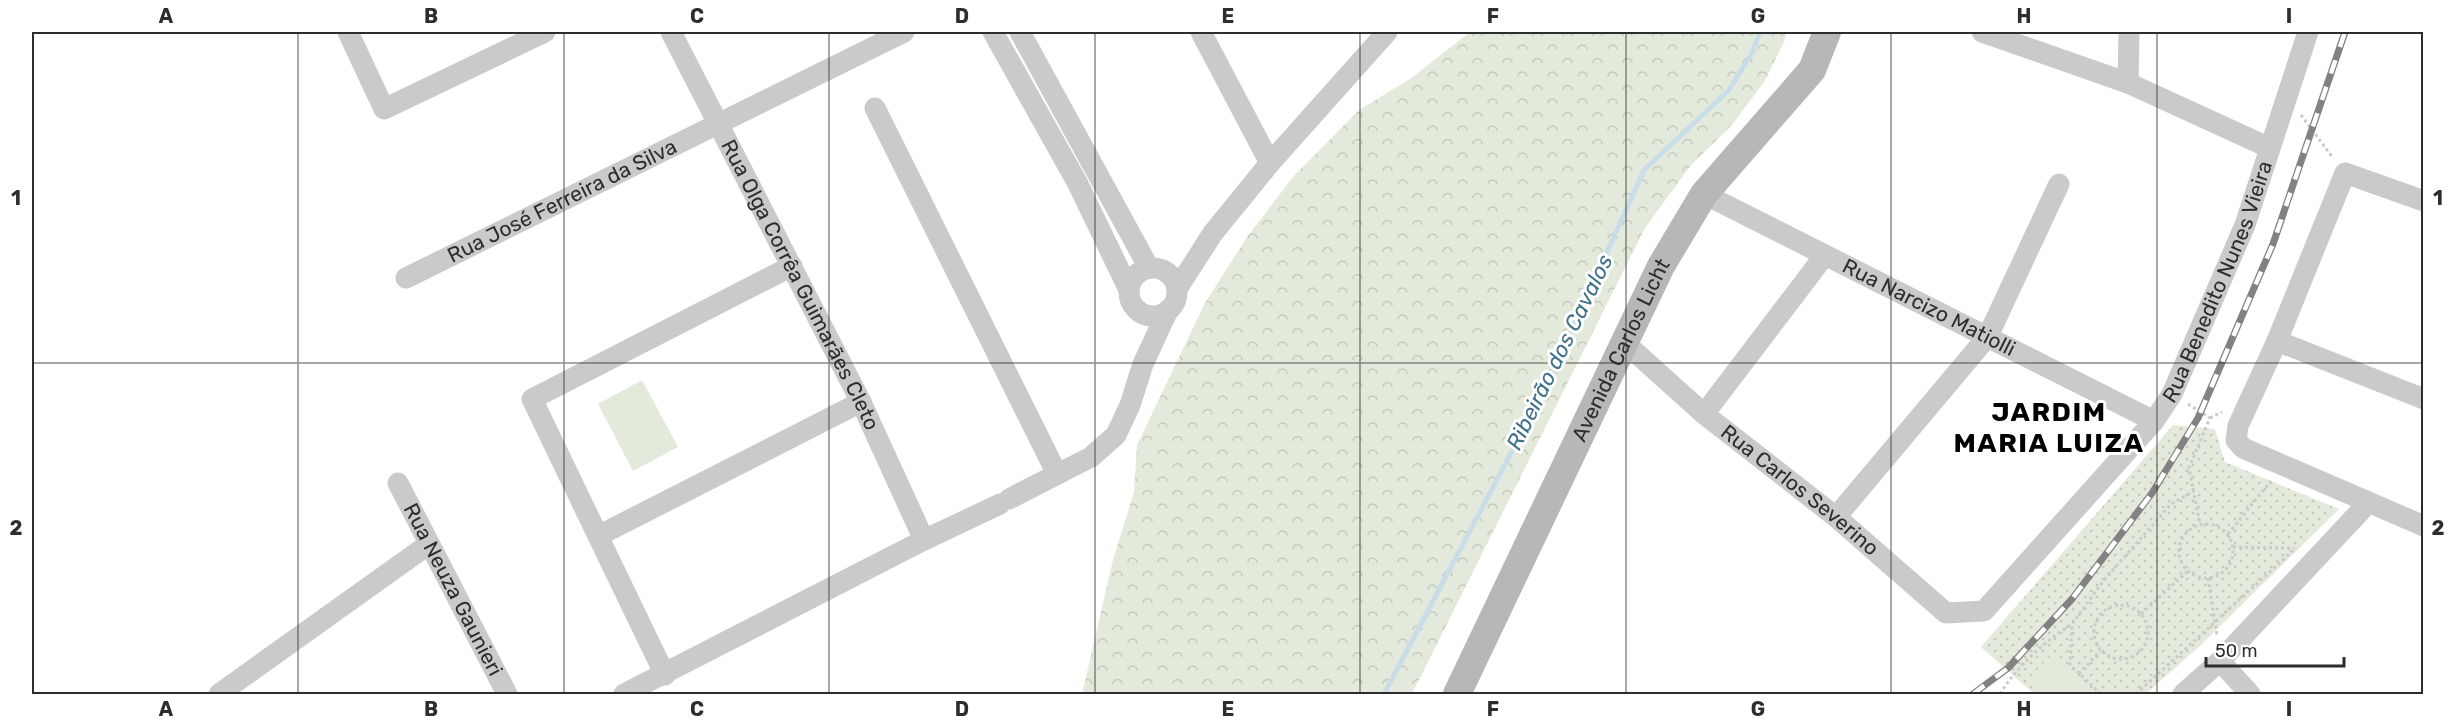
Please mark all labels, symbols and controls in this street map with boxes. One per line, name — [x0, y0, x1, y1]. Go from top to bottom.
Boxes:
text: A — [159, 4, 174, 28]
text: B — [424, 4, 438, 28]
text: C — [690, 4, 704, 28]
text: D — [955, 4, 969, 28]
text: E — [1222, 4, 1234, 28]
text: F — [1487, 4, 1499, 28]
text: G — [1751, 4, 1765, 28]
text: H — [2017, 4, 2031, 28]
text: I — [2286, 4, 2292, 28]
street label: Rua José Ferreira da Silva — [443, 133, 681, 268]
street label: Rua Olga Corrêa Guimarães Cleto — [716, 135, 885, 434]
street label: Rua Benedito Nunes Vieira — [2157, 158, 2277, 407]
text: 1 — [11, 186, 21, 210]
text: 1 — [2433, 186, 2443, 210]
water label: Ribeirão dos Cavalos — [1500, 250, 1618, 454]
street label: Rua Narcizo Matiolli — [1839, 253, 2020, 361]
street label: Avenida Carlos Licht — [1566, 254, 1675, 445]
district label: JARDIM MARIA LUIZA — [1954, 396, 2144, 459]
street label: Rua Carlos Severino — [1716, 419, 1884, 561]
street label: Rua Neuza Gaunieri — [399, 499, 508, 680]
text: 2 — [10, 516, 23, 540]
text: 2 — [2432, 516, 2445, 540]
scale bar — [2206, 630, 2344, 668]
text: 50 m — [2215, 640, 2258, 662]
text: A — [159, 697, 174, 721]
text: B — [424, 697, 438, 721]
text: C — [690, 697, 704, 721]
text: D — [955, 697, 969, 721]
text: E — [1222, 697, 1234, 721]
text: F — [1487, 697, 1499, 721]
text: G — [1751, 697, 1765, 721]
text: H — [2017, 697, 2031, 721]
text: I — [2286, 697, 2292, 721]

